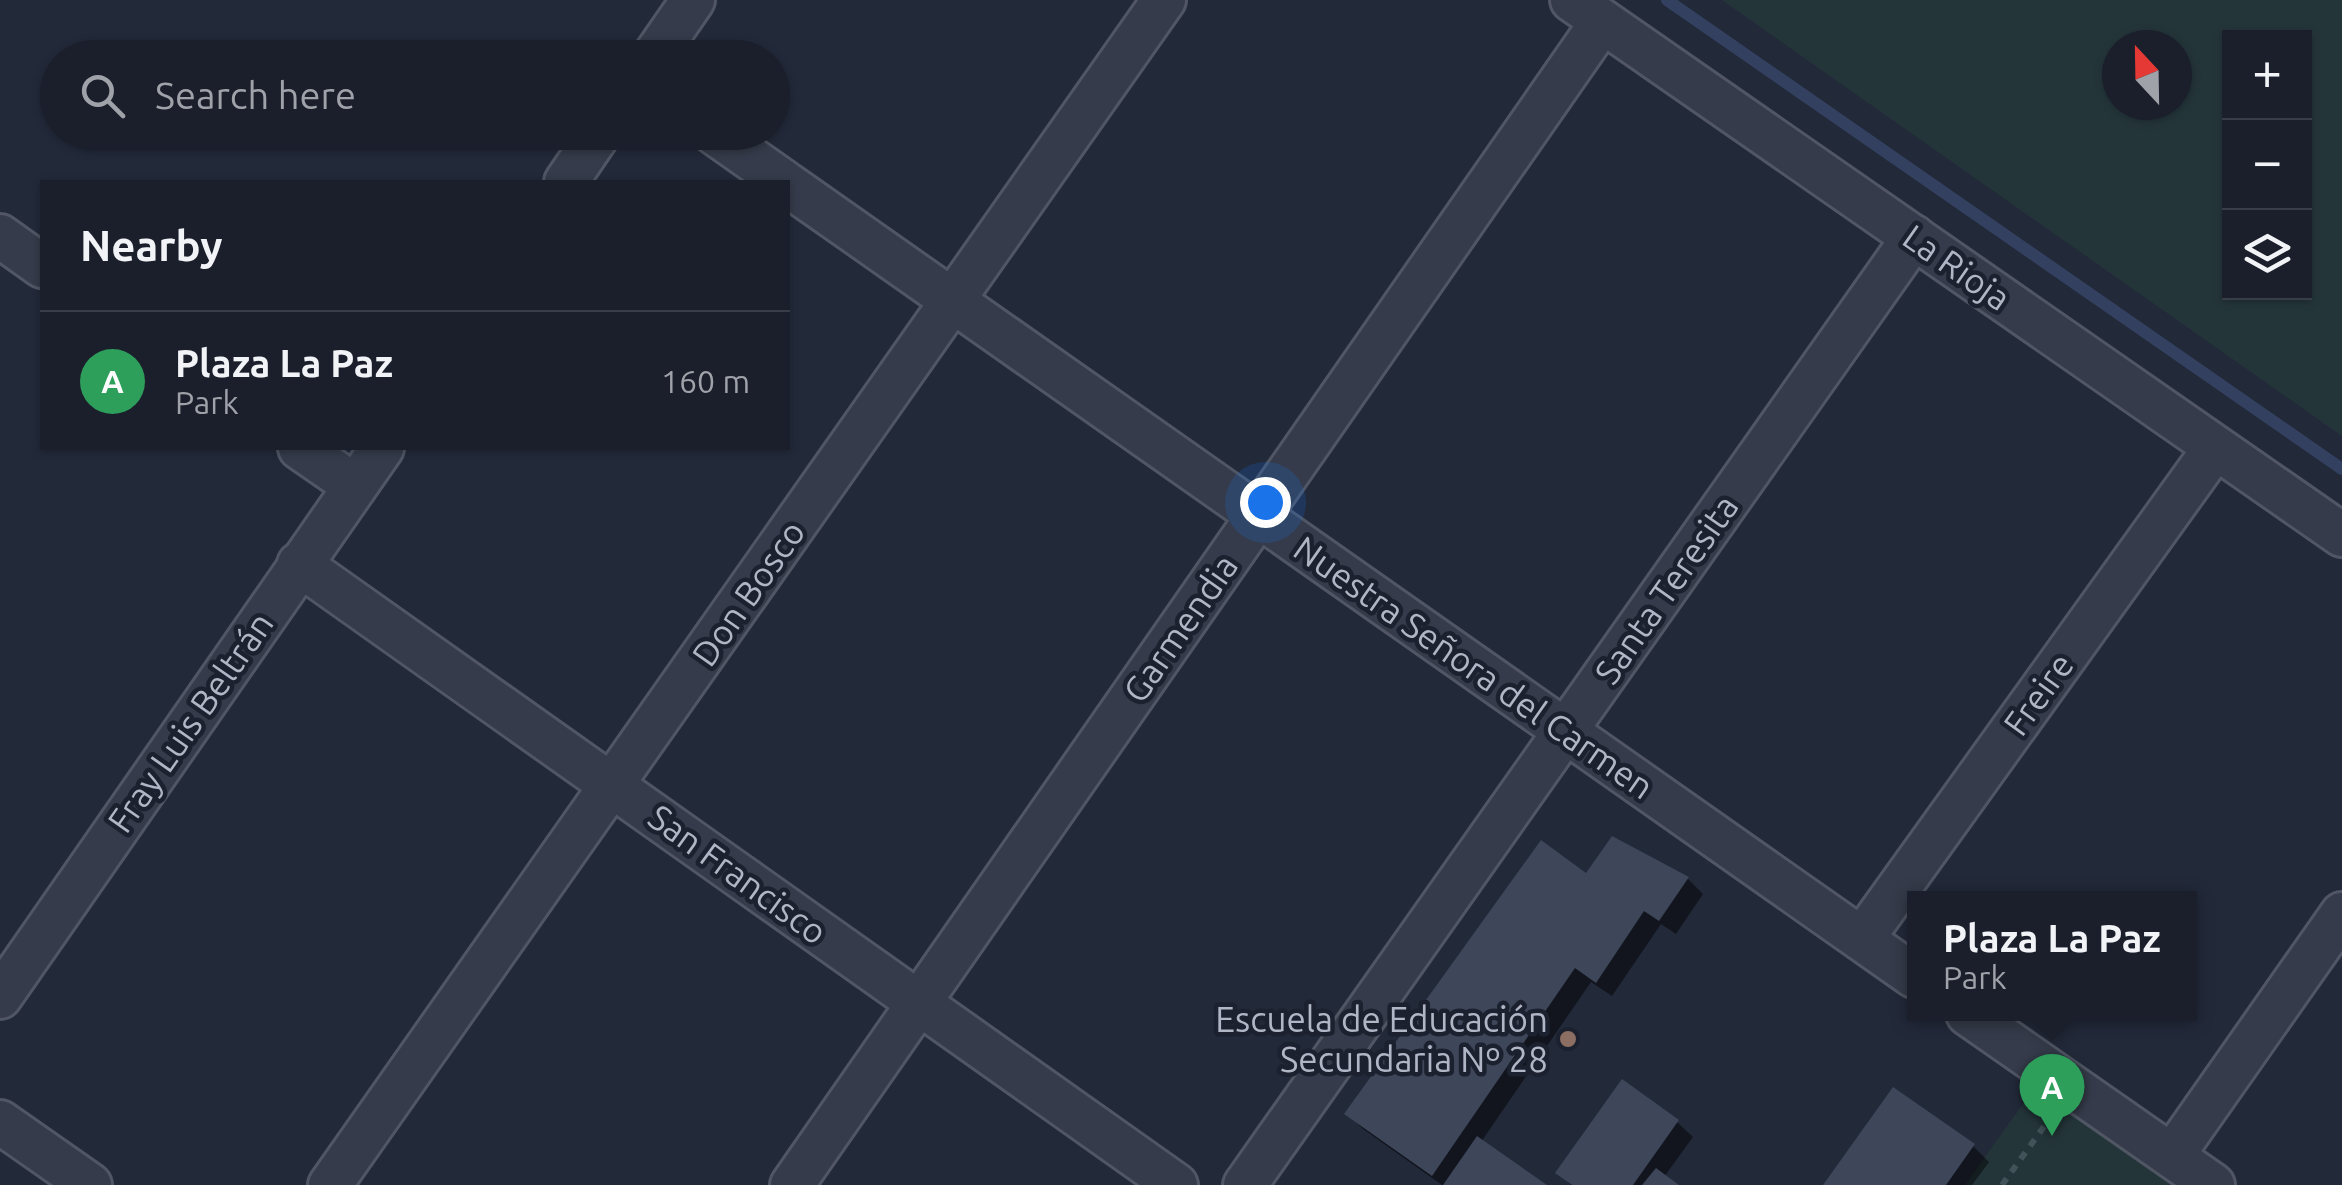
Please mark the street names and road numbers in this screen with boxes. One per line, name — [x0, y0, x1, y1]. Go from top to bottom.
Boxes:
street label: La Rioja — [1896, 216, 2018, 318]
street label: Santa Teresita — [1586, 487, 1746, 691]
street label: Don Bosco — [684, 513, 812, 673]
street label: Nuestra Señora del Carmen — [1287, 528, 1661, 806]
street label: Garmendia — [1115, 547, 1245, 709]
street label: Fray Luis Beltrán — [99, 604, 281, 840]
street label: Freire — [1995, 645, 2081, 743]
street label: San Francisco — [641, 796, 835, 952]

